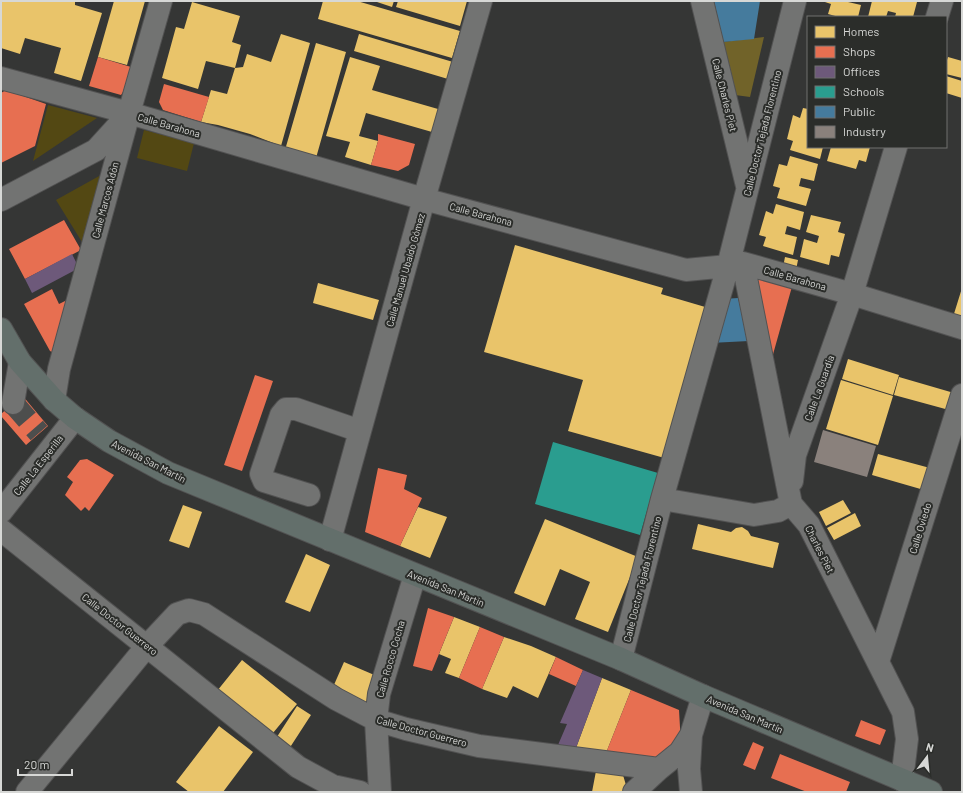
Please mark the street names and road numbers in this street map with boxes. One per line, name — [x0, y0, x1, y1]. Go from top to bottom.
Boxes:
street label: Calle Charles Piet — [710, 57, 740, 133]
street label: Calle Doctor Tejada Florentino — [741, 69, 783, 197]
street label: Calle Barahona — [136, 110, 202, 140]
street label: Calle Marcos Adón — [89, 161, 121, 239]
street label: Calle Barahona — [448, 200, 514, 228]
street label: Calle Manuel Ubaldo Gómez — [383, 211, 427, 328]
street label: Calle Barahona — [762, 263, 828, 293]
street label: Calle La Guardia — [802, 353, 836, 423]
street label: Calle La Esperilla — [11, 432, 65, 498]
street label: Avenida San Martín — [110, 437, 188, 485]
street label: Calle Oviedo — [907, 501, 933, 555]
street label: Calle Doctor Tejada Florentino — [621, 515, 663, 643]
street label: Charles Piet — [803, 523, 837, 575]
street label: Avenida San Martín — [406, 567, 486, 609]
street label: Calle Doctor Guerrero — [80, 591, 160, 657]
street label: Calle Rocco Cocha — [373, 619, 407, 699]
street label: Avenida San Martín — [705, 693, 785, 735]
street label: Calle Doctor Guerrero — [376, 713, 468, 749]

